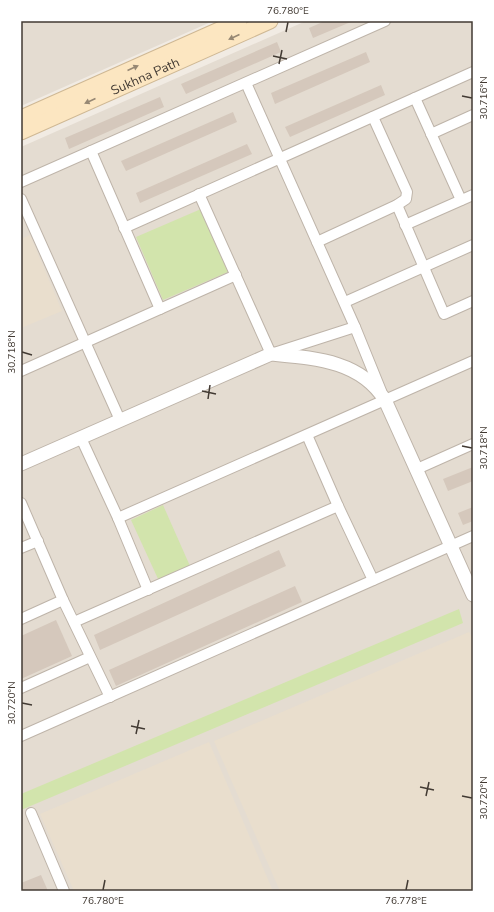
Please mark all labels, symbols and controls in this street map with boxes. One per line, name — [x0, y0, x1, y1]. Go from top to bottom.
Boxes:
text: 76.780°E — [267, 4, 309, 18]
one-way arrow — [229, 34, 240, 40]
street label: Sukhna Path — [108, 53, 182, 100]
one-way arrow — [128, 65, 139, 71]
text: 30.716°N — [477, 76, 491, 120]
one-way arrow — [84, 98, 96, 104]
text: 30.718°N — [5, 330, 19, 374]
text: 30.718°N — [477, 426, 491, 470]
text: 30.720°N — [5, 681, 19, 725]
text: 30.720°N — [477, 776, 491, 820]
text: 76.780°E — [82, 894, 124, 908]
text: 76.778°E — [385, 894, 427, 908]

